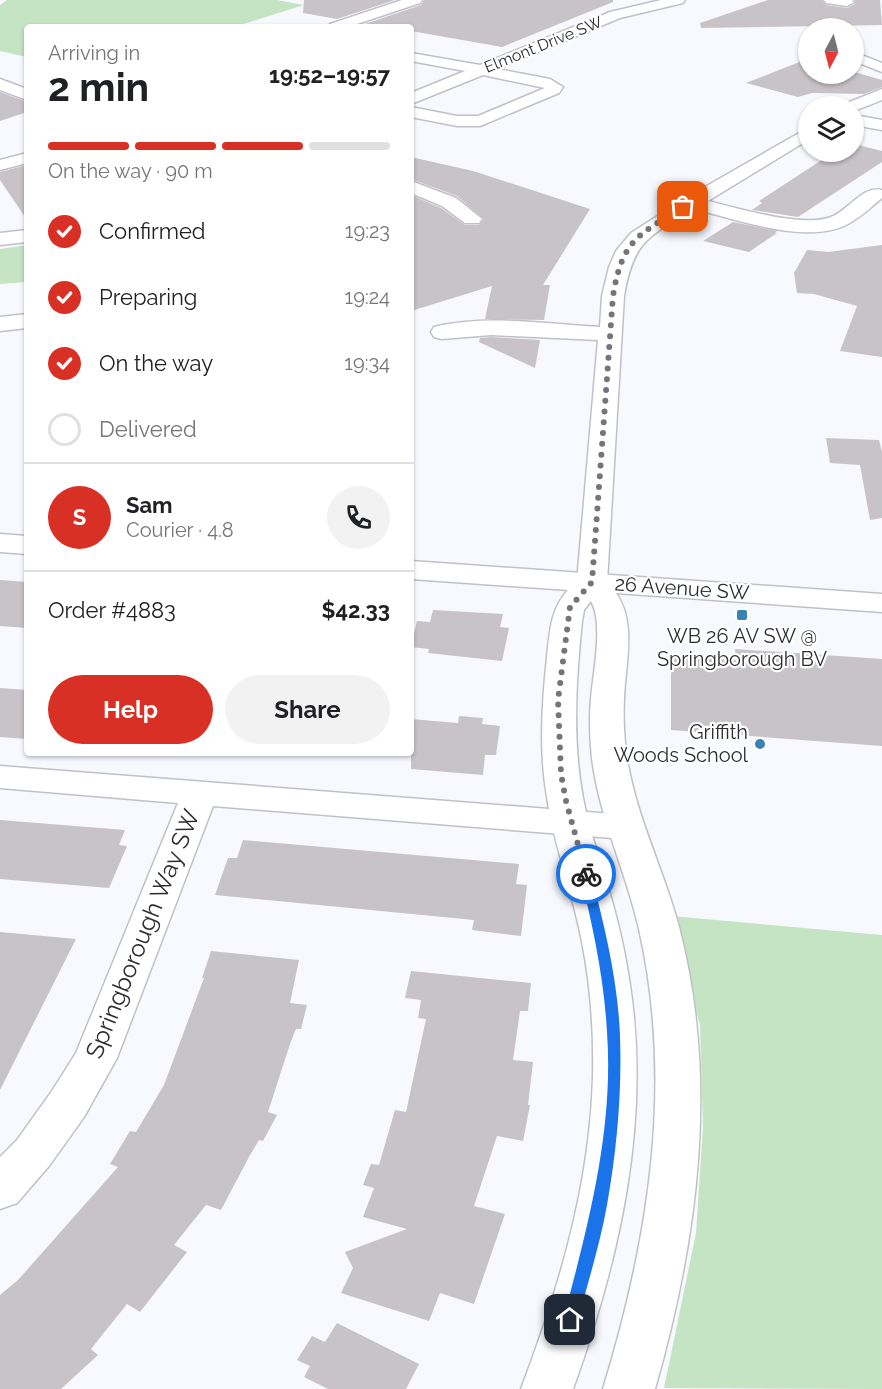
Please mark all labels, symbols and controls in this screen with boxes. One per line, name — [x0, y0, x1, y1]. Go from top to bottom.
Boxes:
street label: Elmont Drive SW — [481, 12, 605, 77]
north arrow — [798, 18, 864, 84]
map controls — [798, 18, 864, 162]
text: Arriving in — [48, 41, 140, 65]
text: 19:52–19:57 — [269, 62, 390, 88]
text: 2 min — [48, 64, 149, 110]
button: layers — [798, 96, 864, 162]
text: On the way · 90 m — [48, 159, 213, 183]
pin — [657, 181, 708, 232]
icon: bag — [666, 190, 699, 223]
icon: check — [48, 215, 81, 248]
text: Confirmed — [99, 218, 206, 244]
text: 19:23 — [345, 219, 390, 243]
icon: check — [48, 281, 81, 314]
text: Preparing — [99, 284, 197, 310]
text: 19:24 — [345, 285, 390, 309]
icon: check — [48, 347, 81, 380]
text: On the way — [99, 350, 213, 376]
text: 19:34 — [344, 351, 390, 375]
text: Delivered — [99, 416, 197, 442]
button: phone — [327, 486, 390, 549]
text: Sam — [126, 492, 173, 518]
text: S — [73, 504, 86, 530]
text: Courier · 4.8 — [126, 518, 234, 542]
street label: 26 Avenue SW — [614, 571, 750, 605]
text: Order #4883 — [48, 597, 176, 623]
text: $42.33 — [322, 597, 390, 623]
marker: WB 26 AV SW @ Springborough BV — [735, 608, 749, 622]
place label: WB 26 AV SW @ Springborough BV — [657, 624, 828, 671]
button: Help — [48, 675, 213, 744]
button: Share — [225, 675, 390, 744]
place label: Griffith Woods School — [613, 720, 749, 767]
marker: Griffith Woods School — [753, 737, 767, 751]
street label: Springborough Way SW — [79, 805, 206, 1063]
courier — [556, 844, 616, 904]
icon: bike — [570, 858, 603, 891]
pin — [544, 1294, 595, 1345]
icon: home — [553, 1303, 586, 1336]

